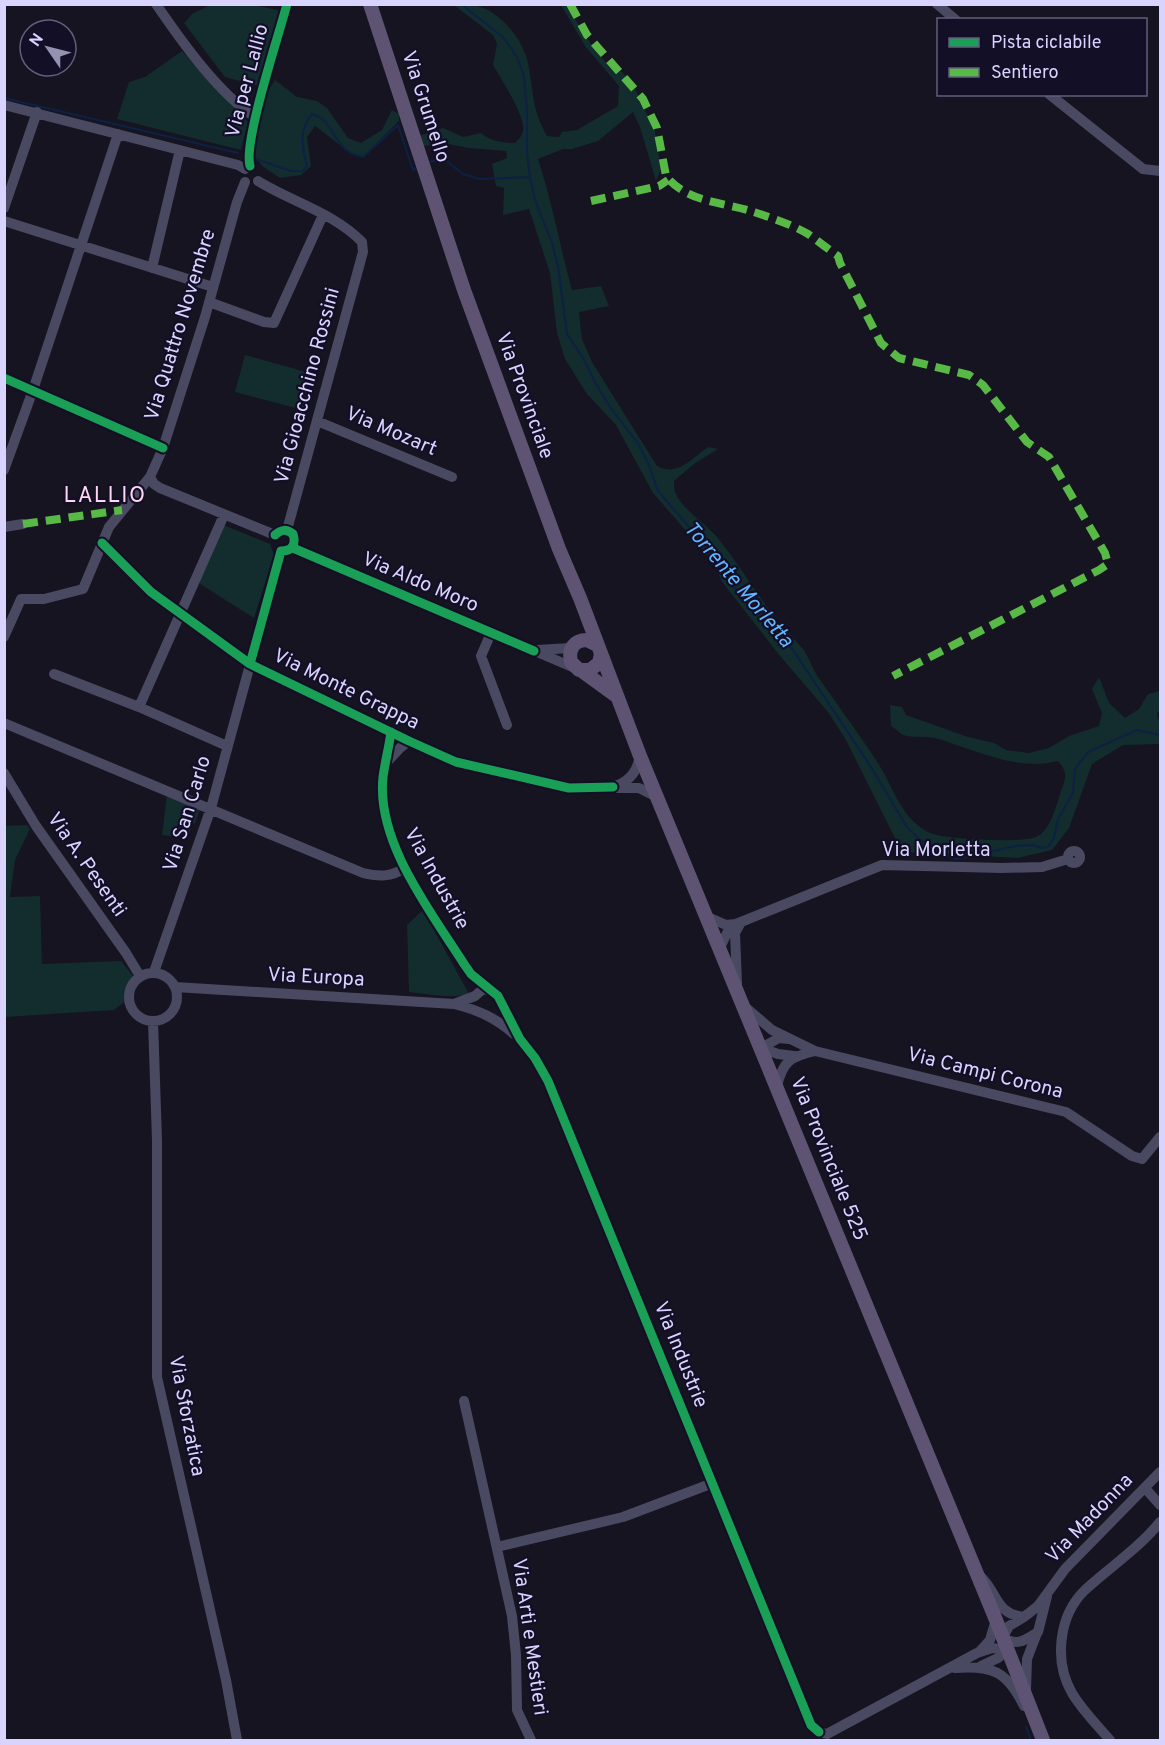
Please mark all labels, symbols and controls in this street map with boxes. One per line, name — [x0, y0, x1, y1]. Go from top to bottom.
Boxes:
north arrow — [18, 18, 78, 78]
legend — [937, 18, 1147, 96]
street label: Via per Lallio — [220, 21, 276, 141]
text: N — [26, 30, 49, 51]
text: Pista ciclabile — [991, 32, 1101, 55]
street label: Via Grumello — [395, 48, 455, 166]
text: Sentiero — [991, 62, 1059, 85]
street label: Via Quattro Novembre — [139, 226, 223, 424]
street label: Via Gioacchino Rossini — [269, 285, 347, 487]
street label: Via Provinciale — [489, 329, 559, 463]
street label: Via Mozart — [341, 401, 441, 463]
district label: LALLIO — [64, 483, 147, 510]
water label: Torrente Morletta — [677, 516, 799, 654]
street label: Via Aldo Moro — [358, 547, 482, 619]
street label: Via Monte Grappa — [269, 643, 423, 737]
street label: Via San Carlo — [158, 753, 218, 875]
street label: Via A. Pesenti — [40, 808, 132, 922]
street label: Via Industrie — [397, 824, 475, 934]
street label: Via Morletta — [881, 838, 991, 864]
street label: Via Europa — [267, 962, 365, 994]
street label: Via Campi Corona — [904, 1042, 1066, 1106]
street label: Via Provinciale 525 — [783, 1073, 873, 1245]
street label: Via Industrie — [647, 1298, 713, 1412]
street label: Via Sforzatica — [162, 1353, 210, 1479]
street label: Via Madonna — [1041, 1468, 1139, 1570]
street label: Via Arti e Mestieri — [505, 1557, 553, 1717]

